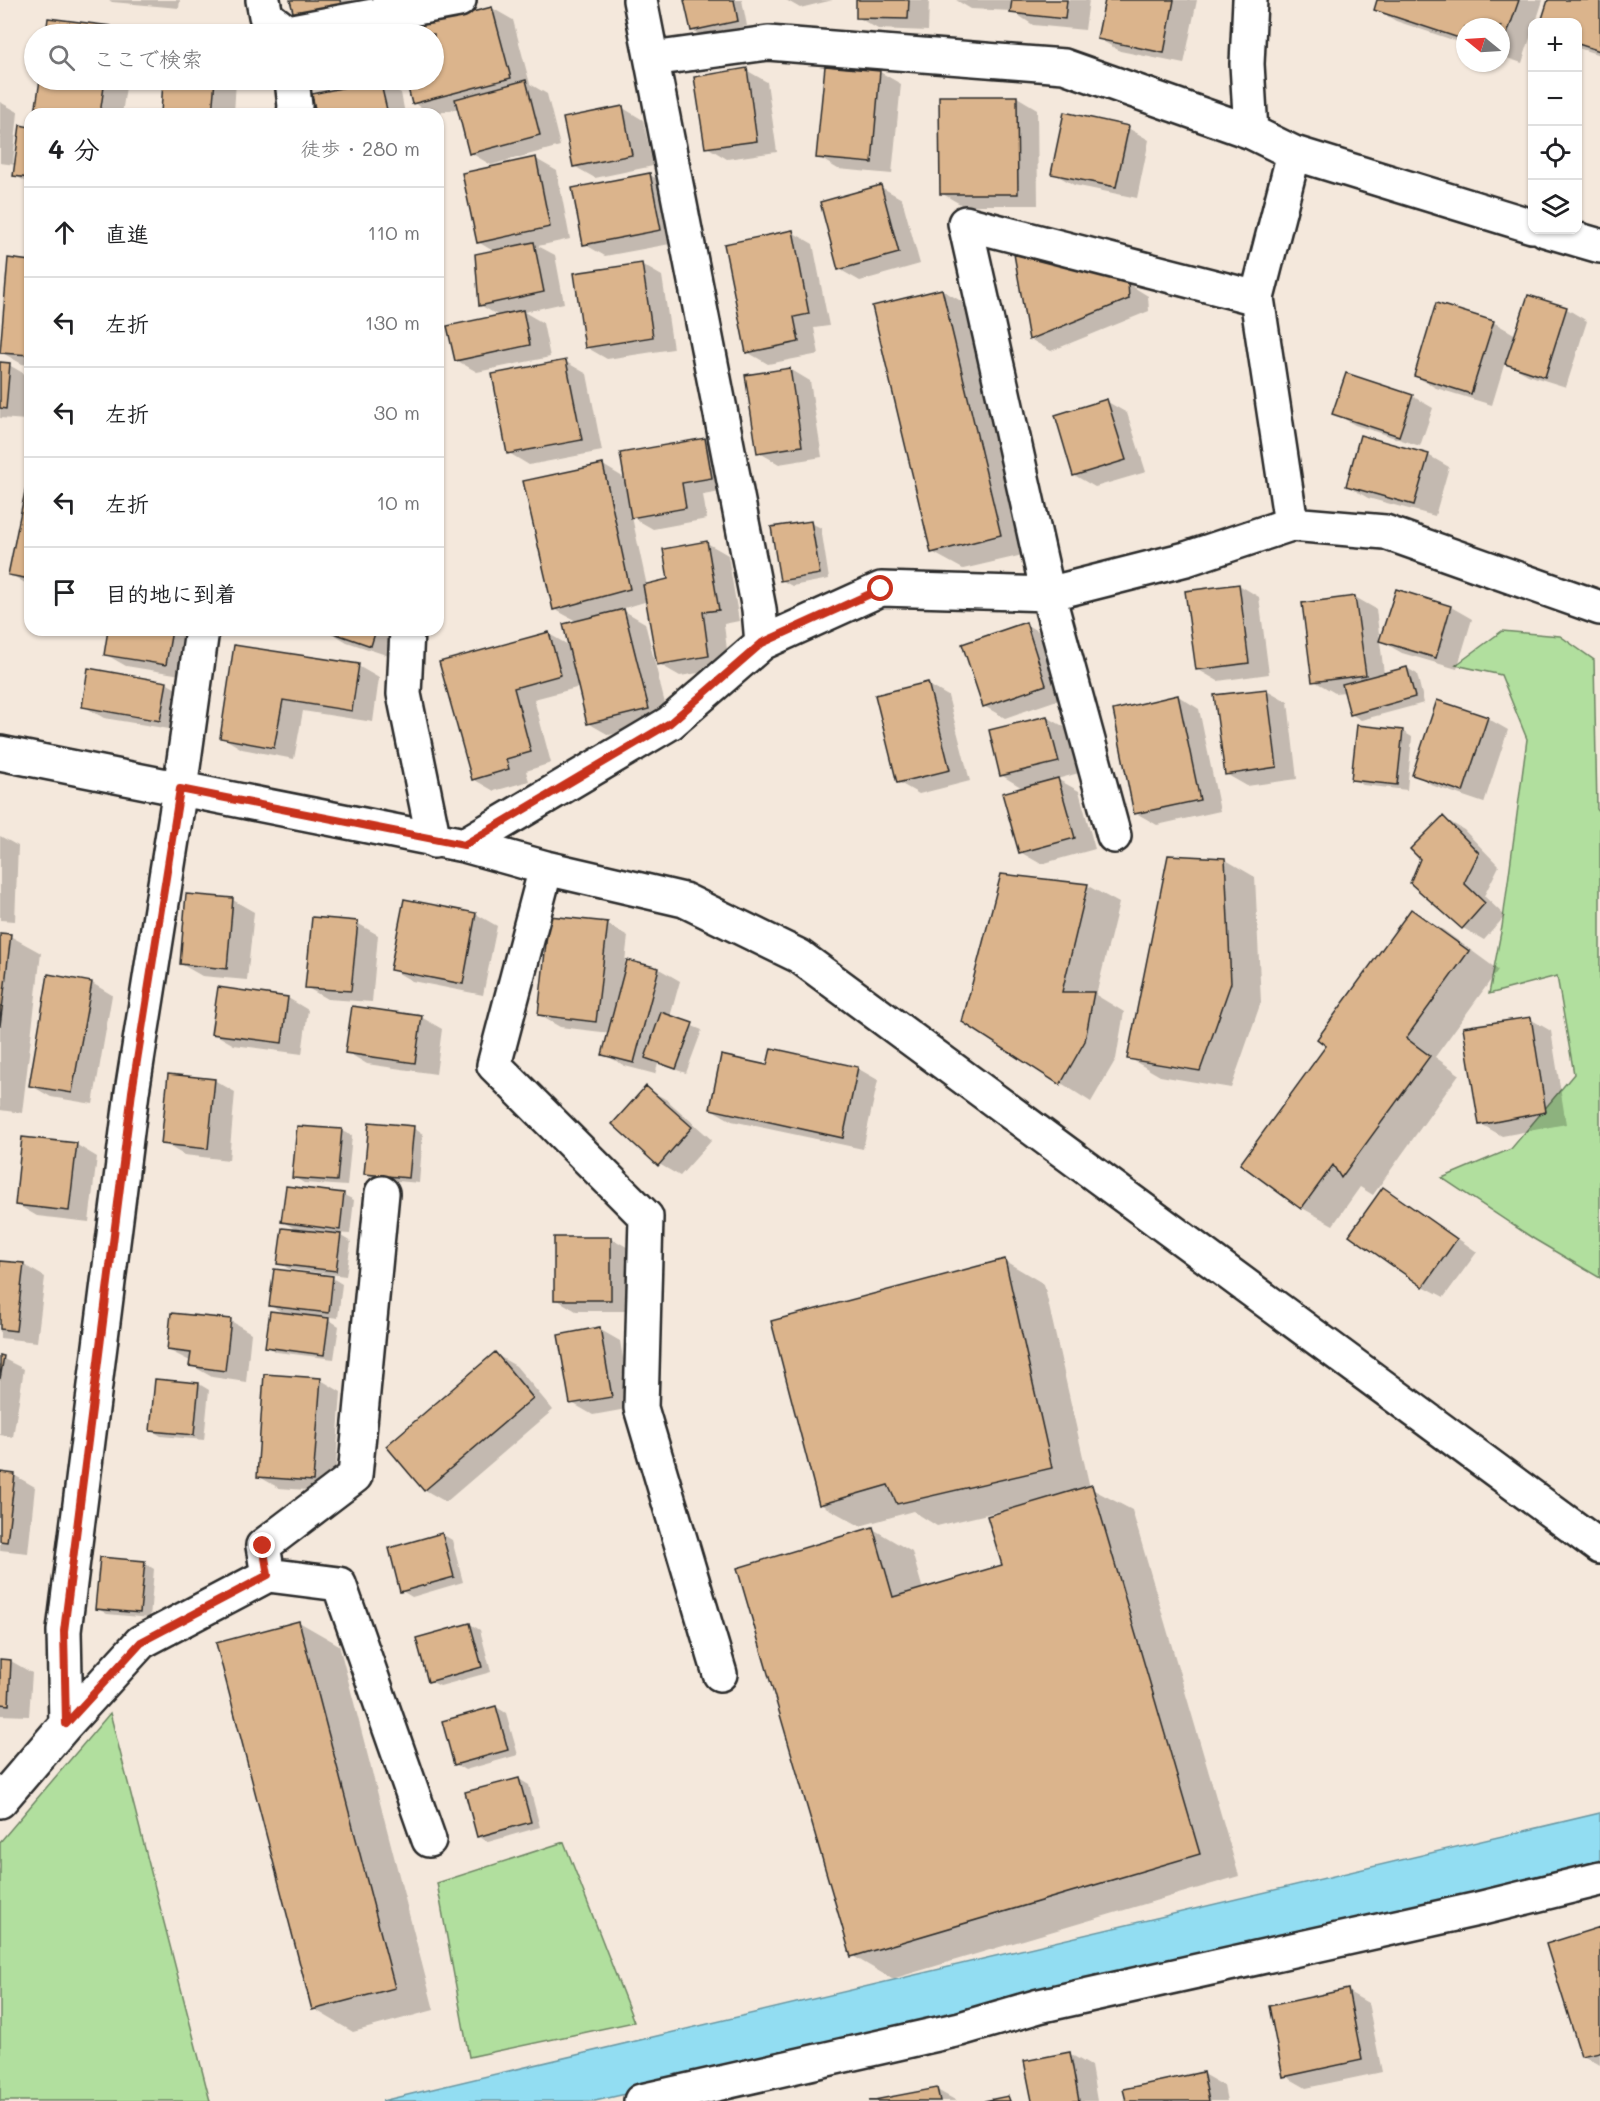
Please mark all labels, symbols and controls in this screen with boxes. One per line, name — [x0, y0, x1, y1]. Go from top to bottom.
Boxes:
north arrow — [1456, 18, 1510, 72]
map controls — [1528, 18, 1582, 234]
button: + — [1528, 18, 1582, 72]
search box — [24, 24, 444, 90]
icon: search — [45, 41, 78, 74]
text: ここで検索 — [93, 44, 203, 73]
button: − — [1528, 72, 1582, 126]
button: locate — [1528, 126, 1582, 180]
text: 4 分 — [48, 132, 100, 166]
text: 徒歩 · 280 m — [301, 135, 420, 161]
button: layers — [1528, 180, 1582, 234]
icon: ahead — [48, 216, 81, 249]
text: 直進 — [105, 219, 149, 248]
text: 110 m — [367, 219, 420, 245]
icon: left — [48, 306, 81, 339]
text: 左折 — [105, 309, 149, 338]
text: 130 m — [365, 309, 420, 335]
icon: left — [48, 396, 81, 429]
text: 左折 — [105, 399, 149, 428]
text: 30 m — [374, 399, 420, 425]
icon: left — [48, 486, 81, 519]
text: 左折 — [105, 489, 149, 518]
text: 10 m — [376, 489, 420, 515]
route start — [867, 575, 893, 601]
icon: arrive — [48, 576, 81, 609]
text: 目的地に到着 — [105, 579, 237, 608]
route end — [249, 1532, 275, 1558]

